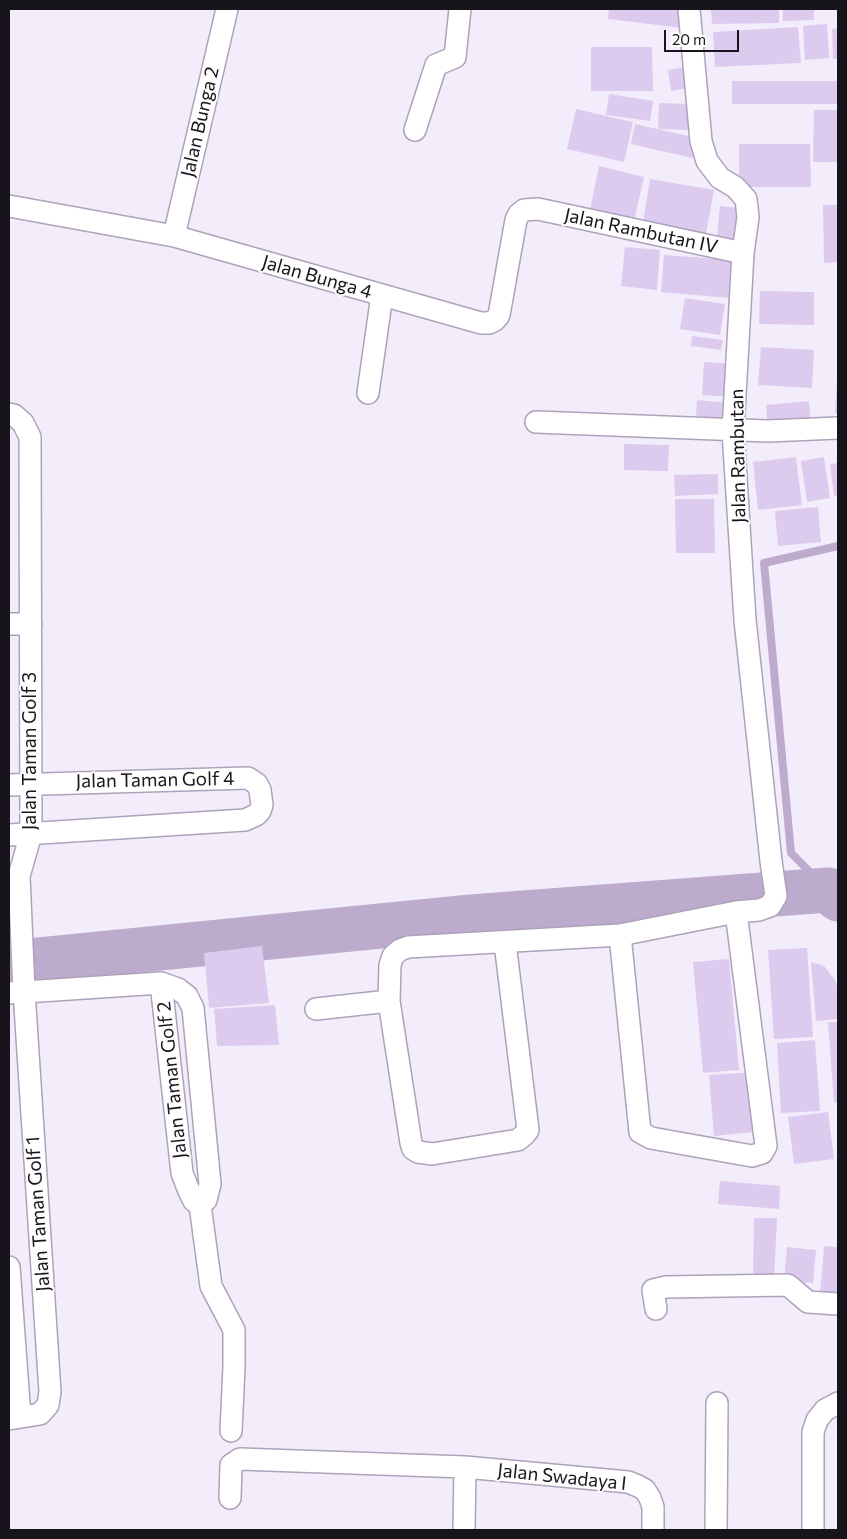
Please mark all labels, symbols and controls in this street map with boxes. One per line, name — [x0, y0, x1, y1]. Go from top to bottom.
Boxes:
scale bar — [667, 20, 742, 52]
text: 20 m — [672, 30, 706, 48]
street label: Jalan Bunga 2 — [176, 64, 224, 180]
street label: Jalan Rambutan IV — [562, 204, 720, 258]
street label: Jalan Bunga 4 — [259, 250, 375, 304]
street label: Jalan Rambutan — [725, 389, 751, 523]
street label: Jalan Taman Golf 3 — [19, 672, 41, 830]
street label: Jalan Taman Golf 4 — [75, 767, 235, 793]
street label: Jalan Taman Golf 2 — [152, 1000, 192, 1160]
street label: Jalan Taman Golf 1 — [21, 1136, 55, 1292]
street label: Jalan Swadaya I — [496, 1459, 628, 1495]

